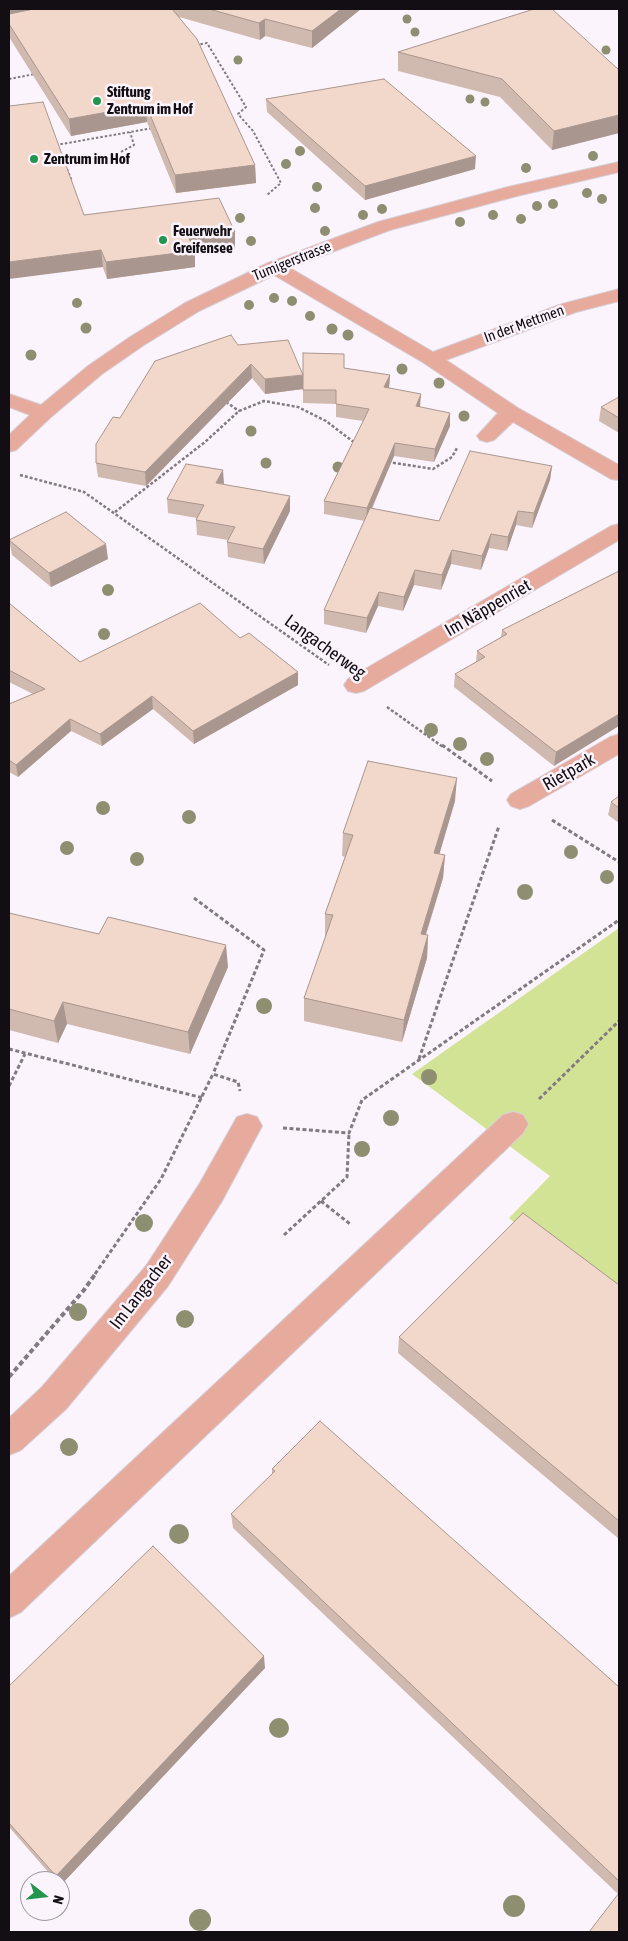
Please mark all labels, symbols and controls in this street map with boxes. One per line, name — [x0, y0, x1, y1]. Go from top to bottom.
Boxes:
place label: Stiftung Zentrum im Hof — [107, 83, 193, 118]
marker: Stiftung Zentrum im Hof — [91, 95, 103, 107]
place label: Zentrum im Hof — [44, 150, 130, 168]
marker: Zentrum im Hof — [28, 153, 40, 165]
place label: Feuerwehr Greifensee — [173, 222, 233, 257]
marker: Feuerwehr Greifensee — [157, 234, 169, 246]
street label: Tumigerstrasse — [250, 237, 334, 285]
street label: In der Mettmen — [481, 301, 567, 347]
street label: Im Näppenriet — [441, 575, 535, 641]
street label: Langacherweg — [280, 610, 370, 684]
street label: Rietpark — [539, 748, 599, 796]
street label: Im Langacher — [105, 1250, 177, 1334]
north arrow — [20, 1871, 70, 1921]
text: N — [50, 1894, 67, 1906]

